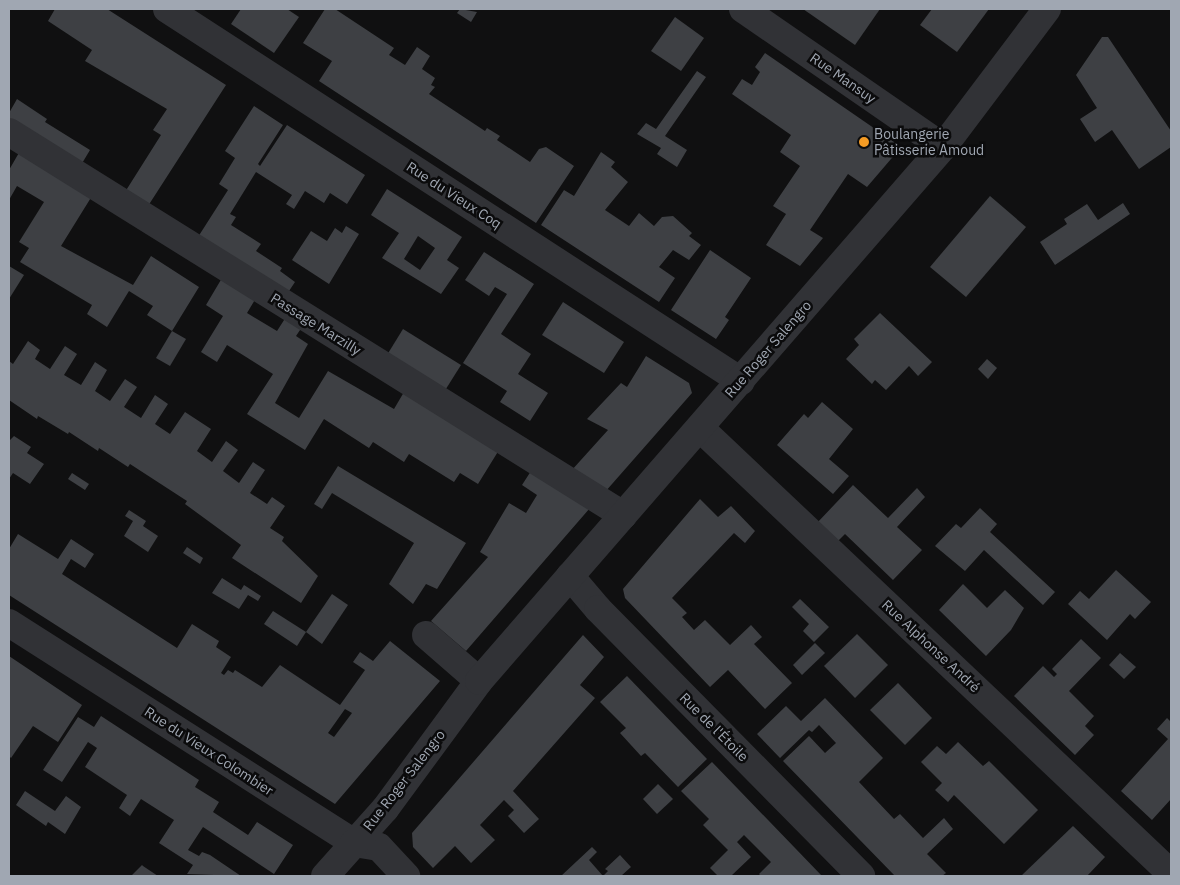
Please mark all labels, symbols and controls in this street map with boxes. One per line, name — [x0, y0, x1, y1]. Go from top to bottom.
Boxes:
street label: Rue Mansuy — [807, 49, 879, 107]
place label: Boulangerie Pâtisserie Amoud — [874, 126, 984, 158]
marker: Boulangerie Pâtisserie Amoud — [858, 136, 870, 148]
street label: Rue du Vieux Coq — [403, 158, 505, 232]
street label: Passage Marzilly — [268, 289, 364, 359]
street label: Rue Roger Salengro — [721, 297, 815, 401]
street label: Rue Alphonse André — [878, 596, 984, 696]
street label: Rue de l'Étoile — [676, 689, 752, 765]
street label: Rue du Vieux Colombier — [141, 703, 277, 799]
street label: Rue Roger Salengro — [359, 726, 449, 834]

